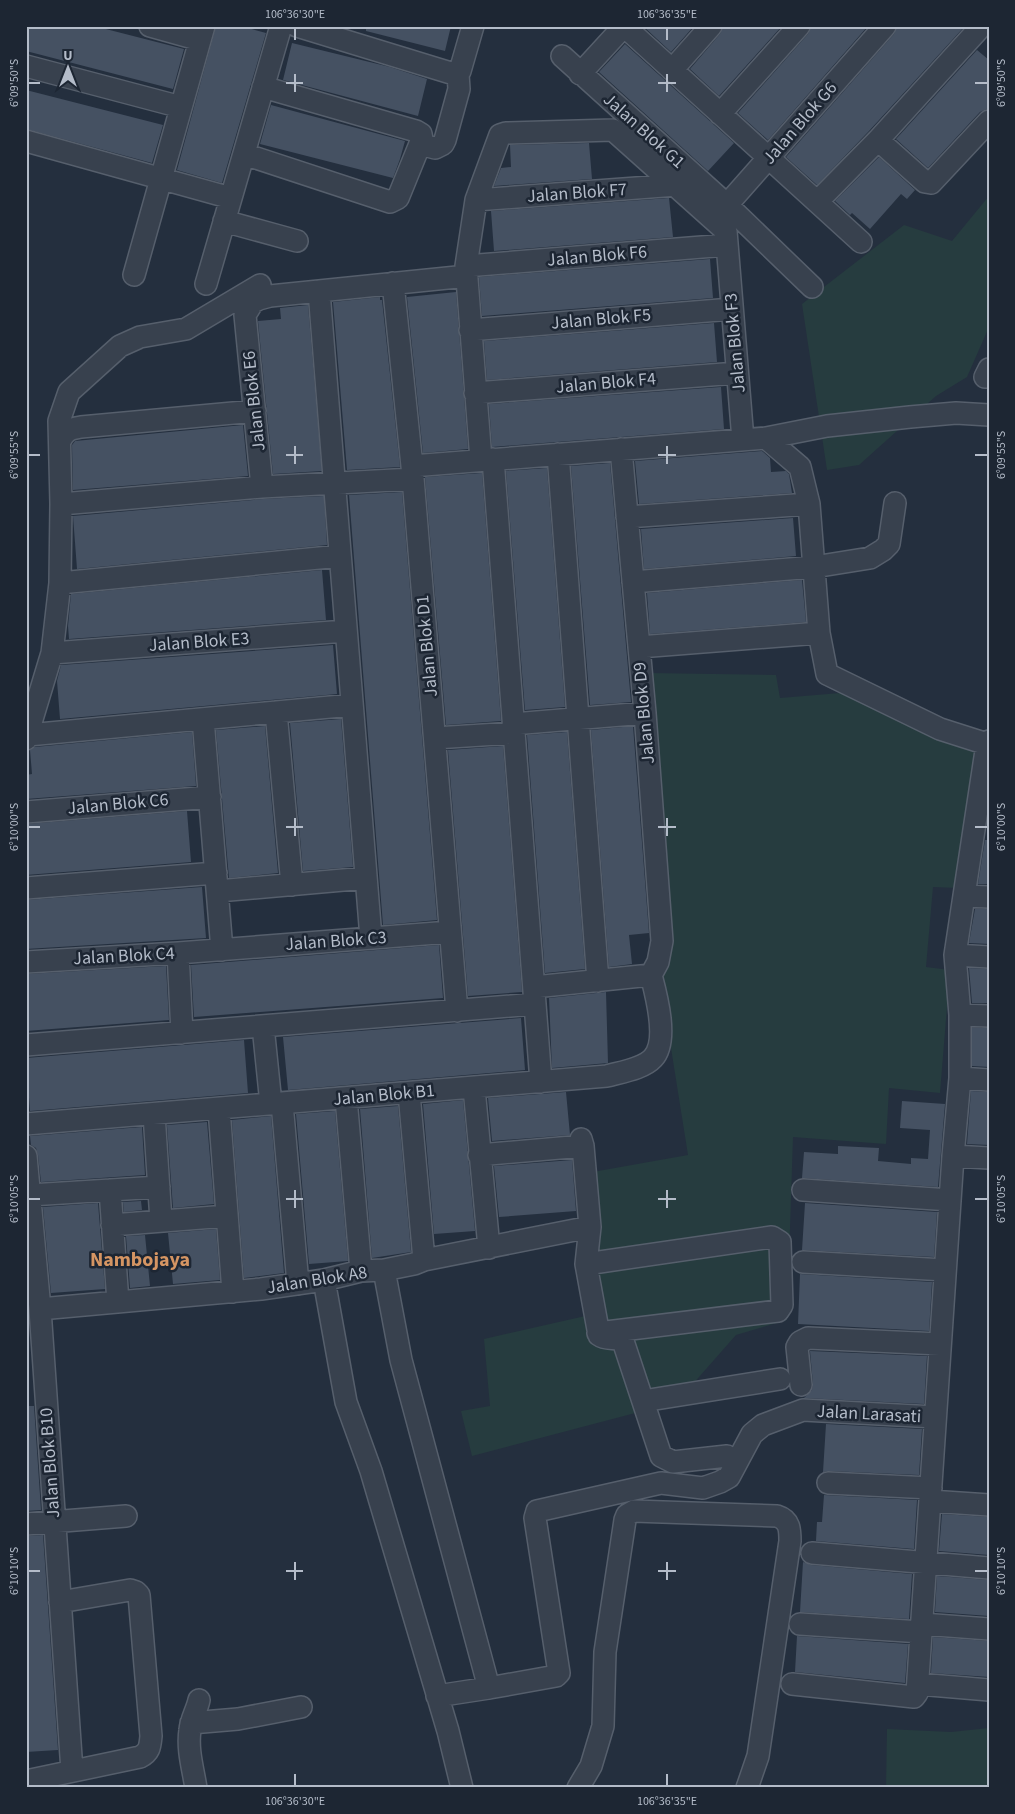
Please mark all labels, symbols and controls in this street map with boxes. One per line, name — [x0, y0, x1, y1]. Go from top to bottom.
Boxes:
text: 106°36'30"E — [265, 6, 325, 23]
text: 106°36'35"E — [637, 6, 697, 23]
north arrow — [42, 42, 92, 92]
text: U — [63, 46, 73, 66]
text: 6°09'50"S — [6, 59, 23, 107]
text: 6°09'50"S — [993, 59, 1010, 107]
street label: Jalan Blok G6 — [757, 76, 843, 170]
street label: Jalan Blok G1 — [598, 87, 690, 175]
street label: Jalan Blok F7 — [526, 177, 628, 209]
street label: Jalan Blok F6 — [546, 239, 648, 273]
street label: Jalan Blok F3 — [718, 292, 752, 394]
street label: Jalan Blok F5 — [550, 302, 652, 336]
street label: Jalan Blok E6 — [236, 350, 272, 452]
street label: Jalan Blok F4 — [555, 366, 657, 400]
text: 6°09'55"S — [6, 431, 23, 479]
text: 6°09'55"S — [993, 431, 1010, 479]
street label: Jalan Blok D1 — [410, 594, 444, 698]
street label: Jalan Blok E3 — [148, 626, 250, 658]
street label: Jalan Blok D9 — [627, 661, 661, 765]
street label: Jalan Blok C6 — [66, 787, 170, 821]
text: 6°10'00"S — [6, 803, 23, 851]
text: 6°10'00"S — [993, 803, 1010, 851]
street label: Jalan Blok C3 — [285, 925, 388, 957]
street label: Jalan Blok C4 — [73, 941, 175, 971]
street label: Jalan Blok B1 — [332, 1078, 436, 1112]
text: 6°10'05"S — [6, 1175, 23, 1223]
text: 6°10'05"S — [993, 1175, 1010, 1223]
district label: Nambojaya — [90, 1246, 190, 1274]
street label: Jalan Blok A8 — [265, 1260, 369, 1300]
street label: Jalan Larasati — [816, 1399, 922, 1429]
street label: Jalan Blok B10 — [34, 1407, 66, 1519]
text: 6°10'10"S — [6, 1547, 23, 1595]
text: 6°10'10"S — [993, 1547, 1010, 1595]
text: 106°36'30"E — [265, 1793, 325, 1810]
text: 106°36'35"E — [637, 1793, 697, 1810]

